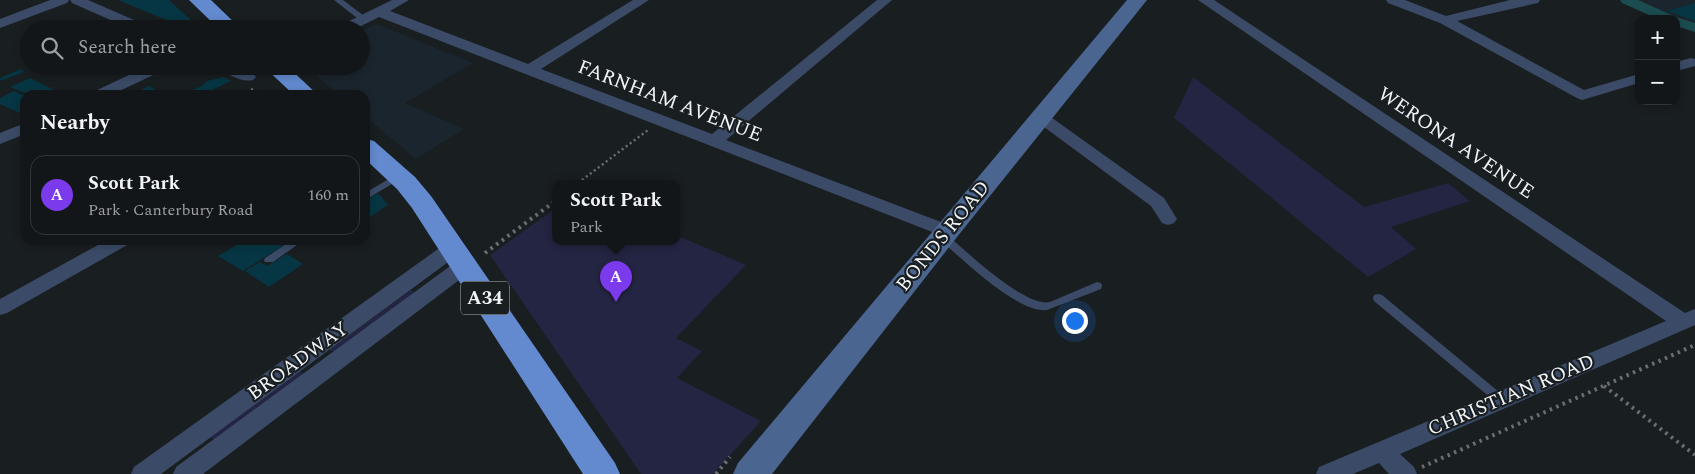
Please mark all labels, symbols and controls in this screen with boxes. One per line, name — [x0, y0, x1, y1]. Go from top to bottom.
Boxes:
map controls — [1635, 15, 1680, 105]
button: + — [1635, 15, 1680, 60]
search box — [20, 20, 370, 75]
text: Search here — [78, 33, 177, 62]
icon: search — [38, 34, 66, 62]
street label: FARNHAM AVENUE — [573, 52, 767, 150]
button: − — [1635, 60, 1680, 105]
street label: WERONA AVENUE — [1372, 79, 1540, 207]
text: Nearby — [40, 107, 110, 139]
text: Scott Park — [88, 169, 180, 198]
street label: BONDS ROAD — [889, 174, 997, 298]
popup — [552, 180, 680, 245]
text: A — [51, 183, 63, 207]
text: 160 m — [307, 183, 349, 207]
text: Scott Park — [570, 186, 662, 215]
text: Park · Canterbury Road — [88, 198, 254, 222]
text: Park — [570, 215, 603, 239]
pin: A — [600, 261, 632, 302]
road number: A34 — [461, 282, 509, 314]
your location — [1062, 308, 1088, 334]
street label: BROADWAY — [241, 314, 355, 408]
street label: CHRISTIAN ROAD — [1423, 346, 1599, 444]

